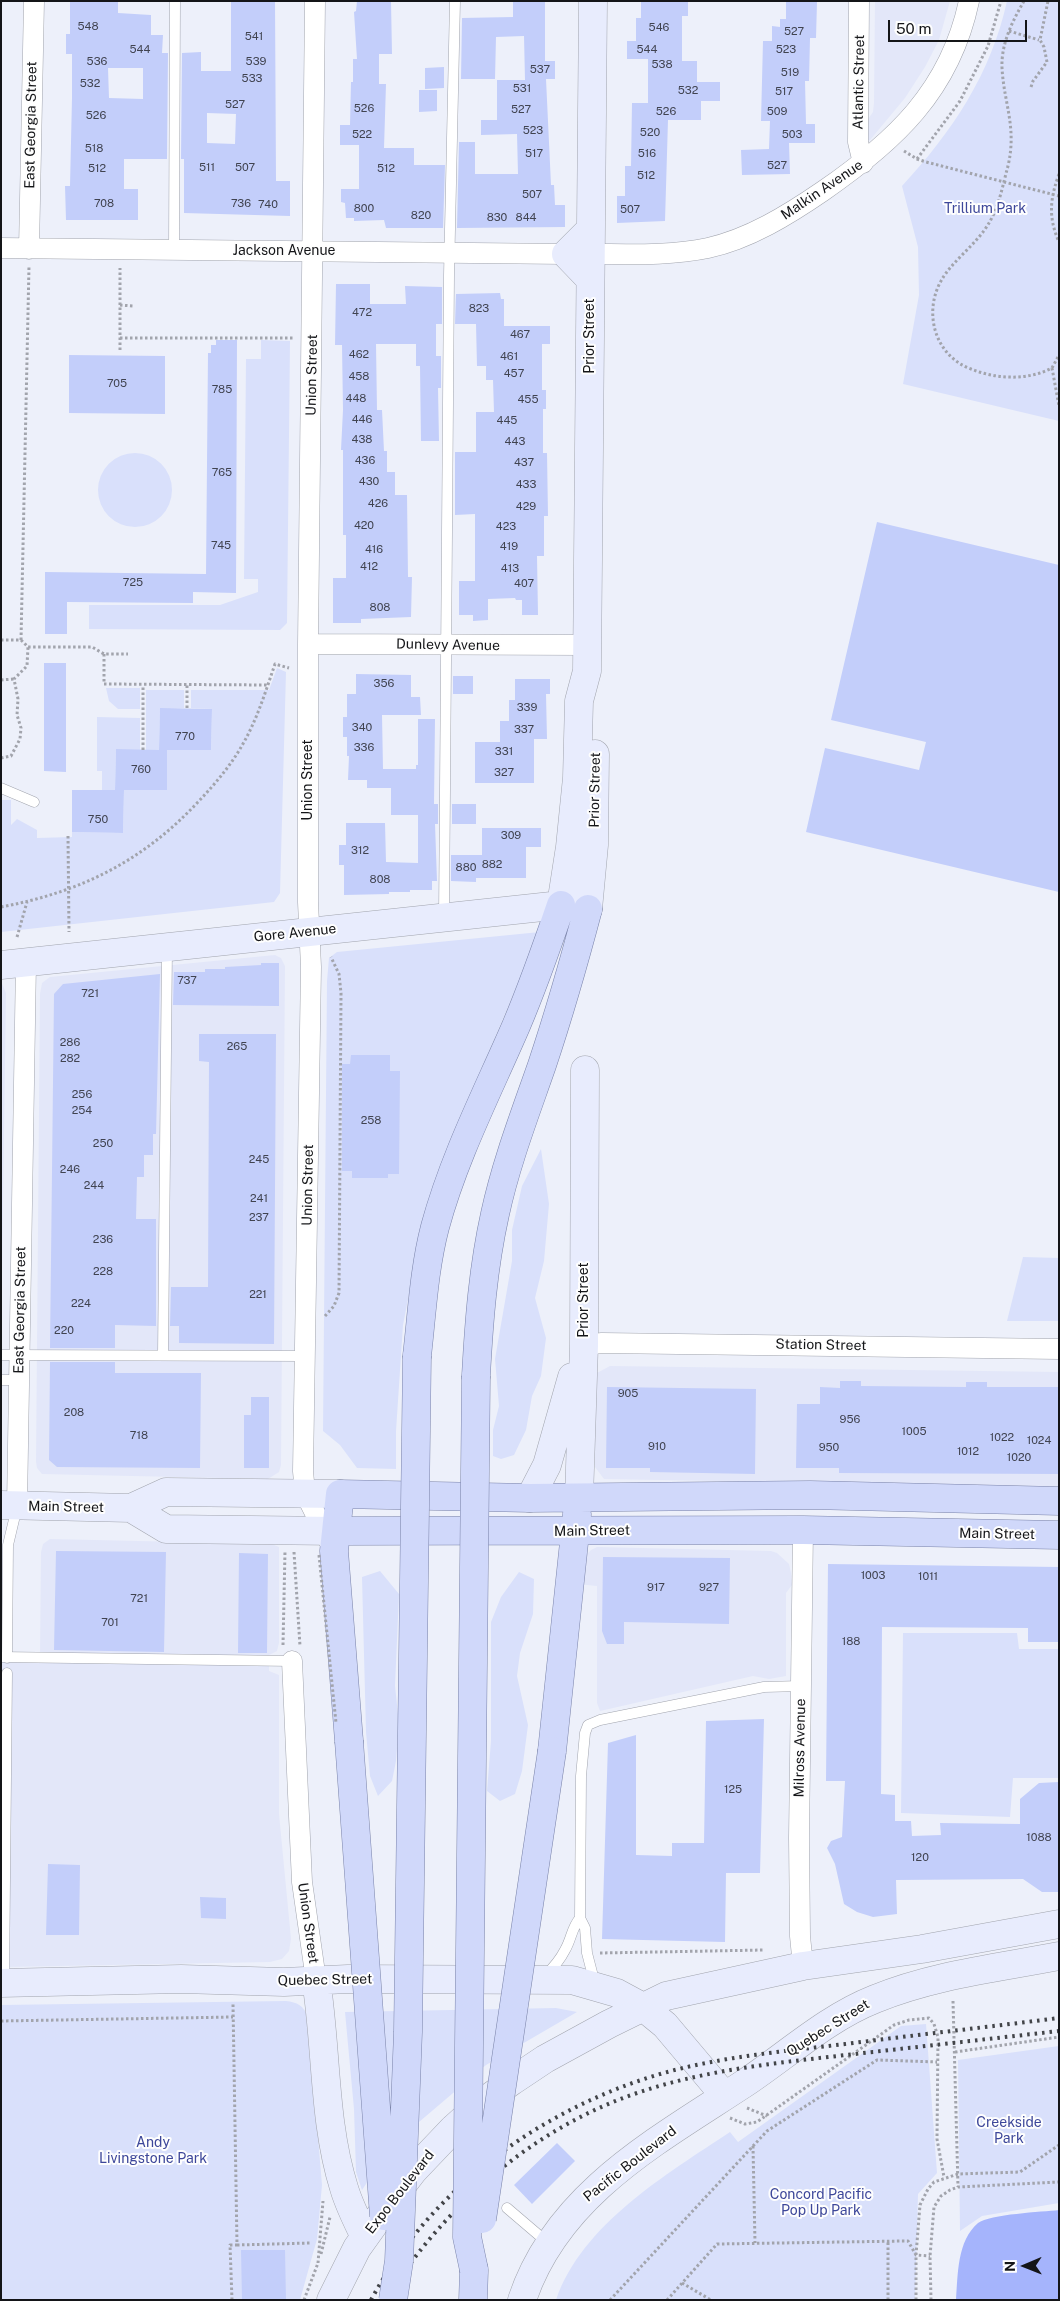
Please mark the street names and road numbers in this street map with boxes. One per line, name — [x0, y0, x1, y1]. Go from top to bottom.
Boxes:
street label: Atlantic Street — [850, 34, 868, 130]
street label: East Georgia Street — [21, 61, 41, 189]
street label: Malkin Avenue — [778, 156, 866, 224]
street label: Jackson Avenue — [233, 243, 335, 259]
street label: Prior Street — [582, 298, 598, 374]
street label: Union Street — [303, 334, 321, 416]
street label: Dunlevy Avenue — [396, 636, 500, 654]
street label: Union Street — [300, 739, 316, 821]
street label: Prior Street — [586, 752, 604, 828]
street label: Gore Avenue — [253, 920, 337, 946]
street label: Union Street — [299, 1144, 317, 1226]
street label: East Georgia Street — [10, 1246, 30, 1374]
street label: Prior Street — [576, 1262, 592, 1338]
street label: Station Street — [775, 1336, 867, 1354]
street label: Main Street — [28, 1498, 104, 1516]
street label: Main Street — [554, 1522, 630, 1540]
street label: Main Street — [959, 1525, 1035, 1543]
street label: Milross Avenue — [791, 1698, 809, 1798]
street label: Union Street — [294, 1881, 322, 1965]
street label: Quebec Street — [278, 1971, 372, 1989]
street label: Quebec Street — [783, 1996, 873, 2060]
street label: Pacific Boulevard — [580, 2123, 680, 2205]
street label: Expo Boulevard — [362, 2147, 438, 2237]

